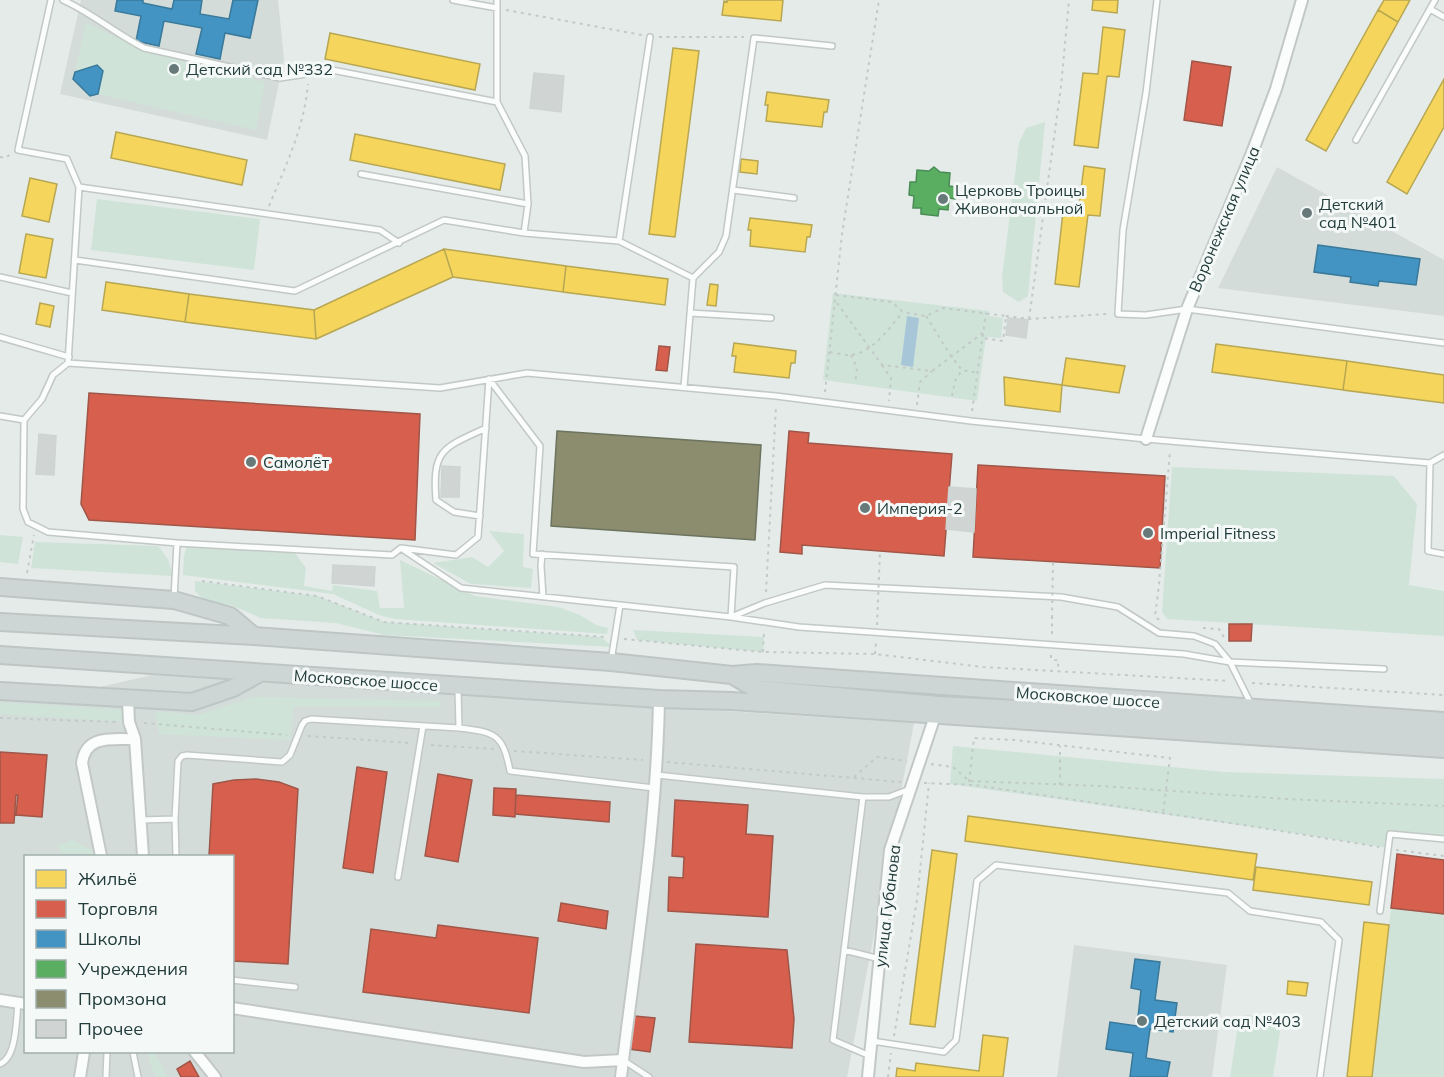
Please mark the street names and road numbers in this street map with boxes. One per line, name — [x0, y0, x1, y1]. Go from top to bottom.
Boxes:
street label: Воронежская улица — [1184, 143, 1264, 295]
street label: Московское шоссе — [293, 665, 439, 695]
street label: Московское шоссе — [1015, 682, 1161, 712]
street label: улица Губанова — [870, 843, 904, 969]

